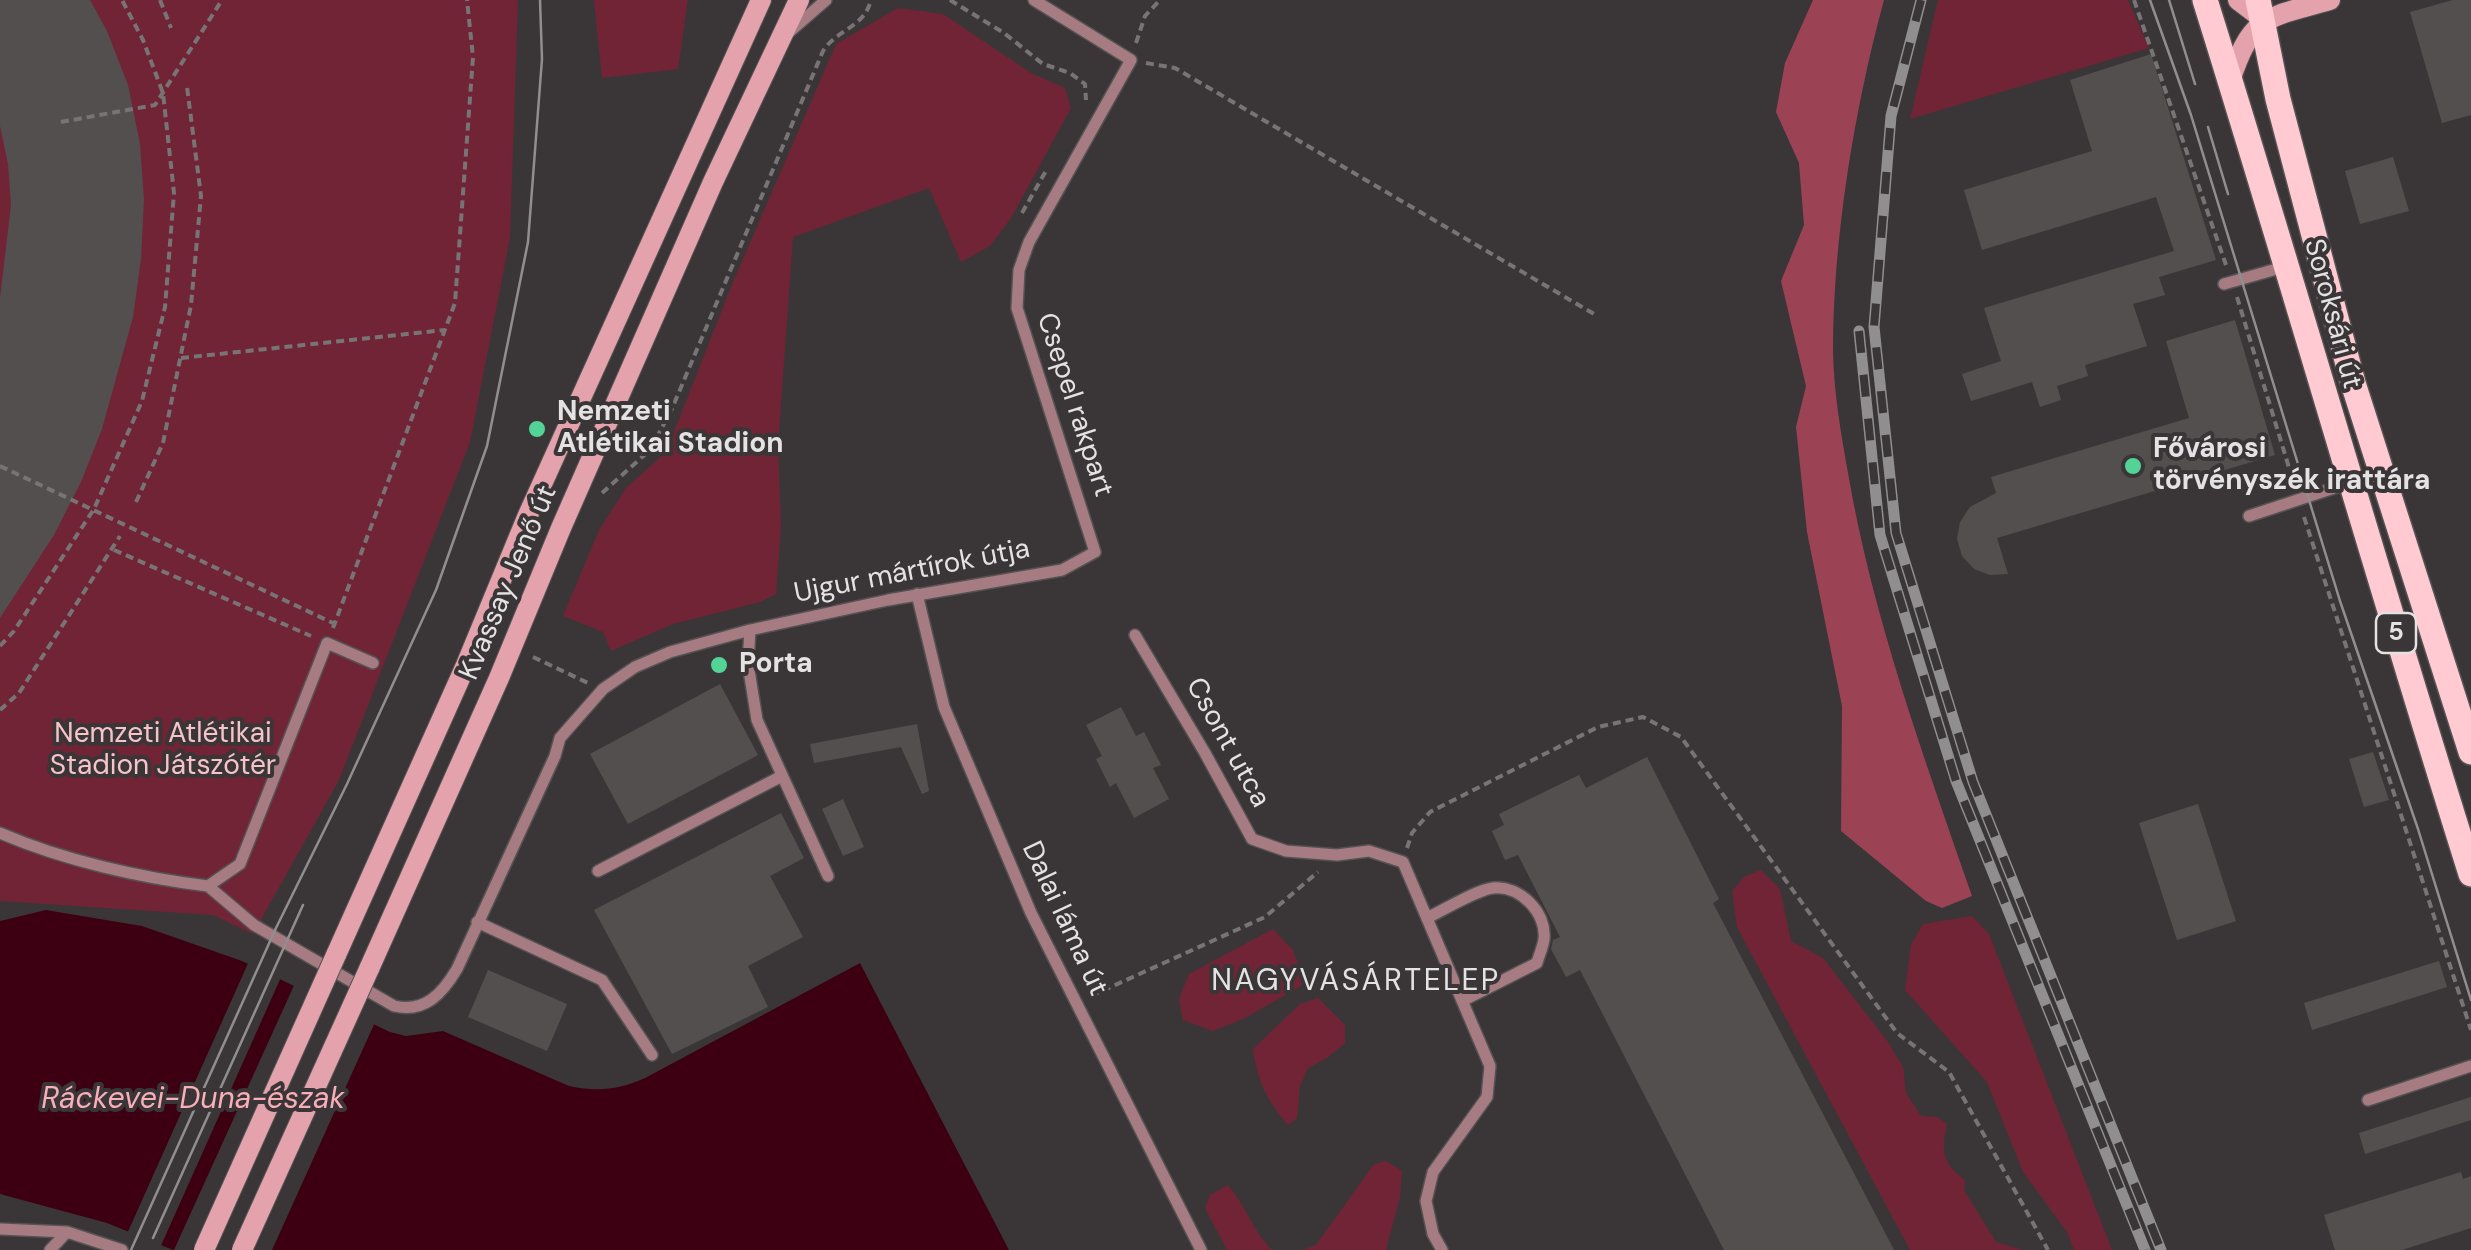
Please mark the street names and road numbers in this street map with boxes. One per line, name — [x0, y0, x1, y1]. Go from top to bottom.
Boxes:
street label: Soroksári út — [2296, 236, 2368, 392]
street label: Csepel rakpart — [1029, 309, 1119, 501]
street label: Kvassay Jenő út — [453, 481, 565, 685]
street label: Ujgur mártírok útja — [791, 533, 1033, 611]
road number: 5 — [2376, 613, 2416, 653]
street label: Csont utca — [1178, 672, 1276, 814]
street label: Dalai láma út — [1014, 837, 1114, 1001]

